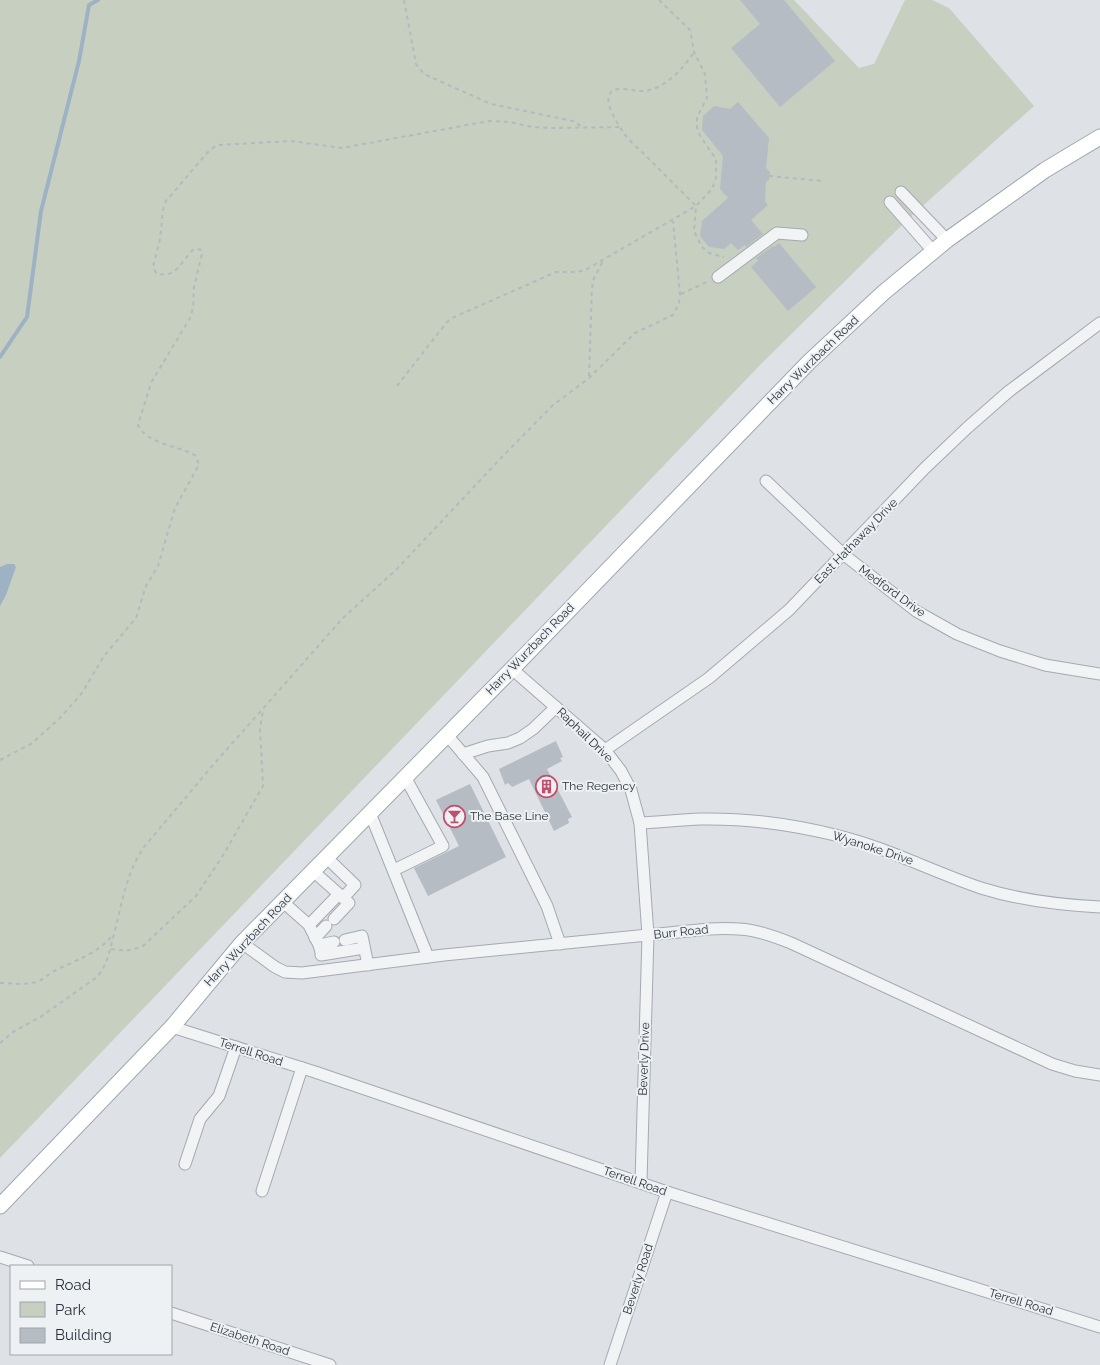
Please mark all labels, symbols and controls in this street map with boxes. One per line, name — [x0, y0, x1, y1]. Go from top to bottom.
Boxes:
street label: Harry Wurzbach Road — [765, 313, 861, 407]
street label: East Hathaway Drive — [812, 495, 900, 587]
street label: Medford Drive — [856, 562, 928, 620]
street label: Harry Wurzbach Road — [483, 601, 577, 697]
street label: Raphail Drive — [554, 705, 616, 765]
building icon: The Regency — [534, 774, 558, 798]
place label: The Regency — [562, 779, 636, 793]
bar icon: The Base Line — [442, 804, 466, 828]
place label: The Base Line — [470, 809, 549, 823]
street label: Wyanoke Drive — [831, 828, 915, 868]
street label: Harry Wurzbach Road — [202, 891, 294, 989]
street label: Burr Road — [653, 922, 709, 942]
street label: Beverly Drive — [636, 1022, 652, 1096]
street label: Terrell Road — [217, 1035, 285, 1069]
street label: Terrell Road — [601, 1164, 669, 1198]
street label: Beverly Road — [620, 1242, 656, 1316]
legend — [10, 1265, 172, 1355]
text: Road — [55, 1276, 91, 1294]
street label: Terrell Road — [987, 1286, 1055, 1318]
text: Park — [55, 1301, 86, 1319]
street label: Elizabeth Road — [208, 1320, 292, 1358]
text: Building — [55, 1326, 112, 1344]

